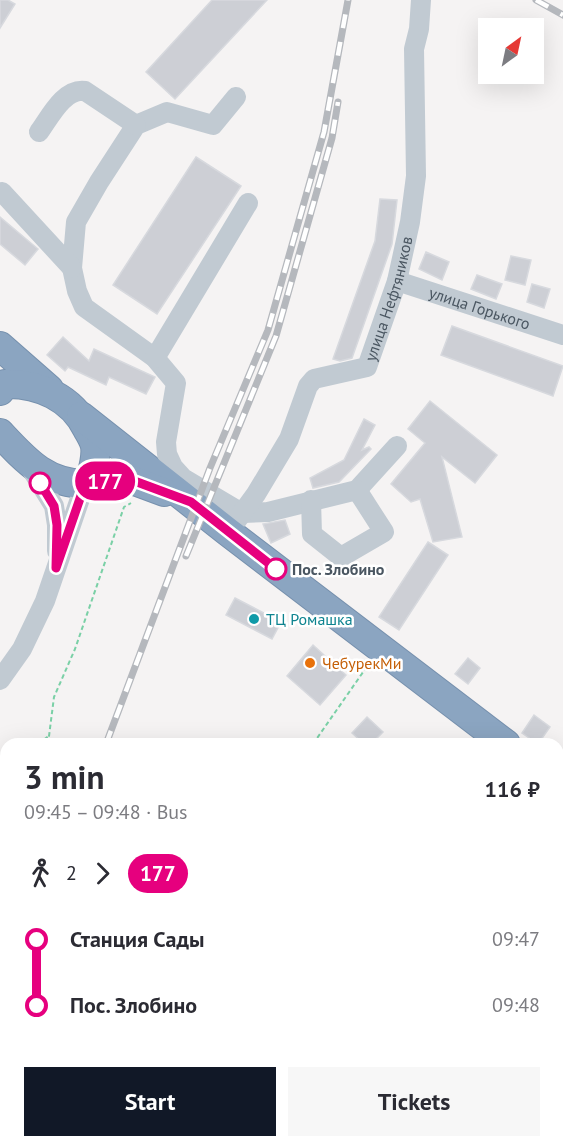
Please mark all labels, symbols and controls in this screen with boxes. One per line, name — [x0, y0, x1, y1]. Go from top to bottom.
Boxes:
north arrow — [478, 18, 544, 84]
map controls — [478, 18, 544, 84]
street label: улица Нефтяников — [360, 234, 417, 364]
street label: улица Горького — [427, 282, 533, 334]
line badge: 177 — [70, 462, 140, 500]
text: 177 — [87, 468, 123, 495]
unlabelled marker — [29, 472, 51, 494]
marker: Пос. Злобино — [265, 558, 287, 580]
place label: Пос. Злобино — [292, 559, 385, 579]
place label: ТЦ Ромашка — [266, 609, 353, 629]
marker: ТЦ Ромашка — [247, 612, 261, 626]
place label: ЧебурекМи — [322, 653, 401, 673]
marker: ЧебурекМи — [303, 656, 317, 670]
text: 3 min — [24, 755, 105, 798]
text: 116 ₽ — [485, 775, 540, 803]
text: 09:45 – 09:48 · Bus — [24, 799, 188, 825]
icon: walk — [24, 857, 57, 890]
icon: forward — [86, 857, 119, 890]
text: 2 — [66, 860, 77, 886]
text: 177 — [140, 860, 176, 887]
text: Станция Сады — [70, 925, 204, 953]
text: 09:47 — [492, 926, 540, 952]
text: Пос. Злобино — [70, 991, 197, 1019]
text: 09:48 — [492, 992, 540, 1018]
button: Start — [24, 1067, 276, 1136]
button: Tickets — [288, 1067, 540, 1136]

